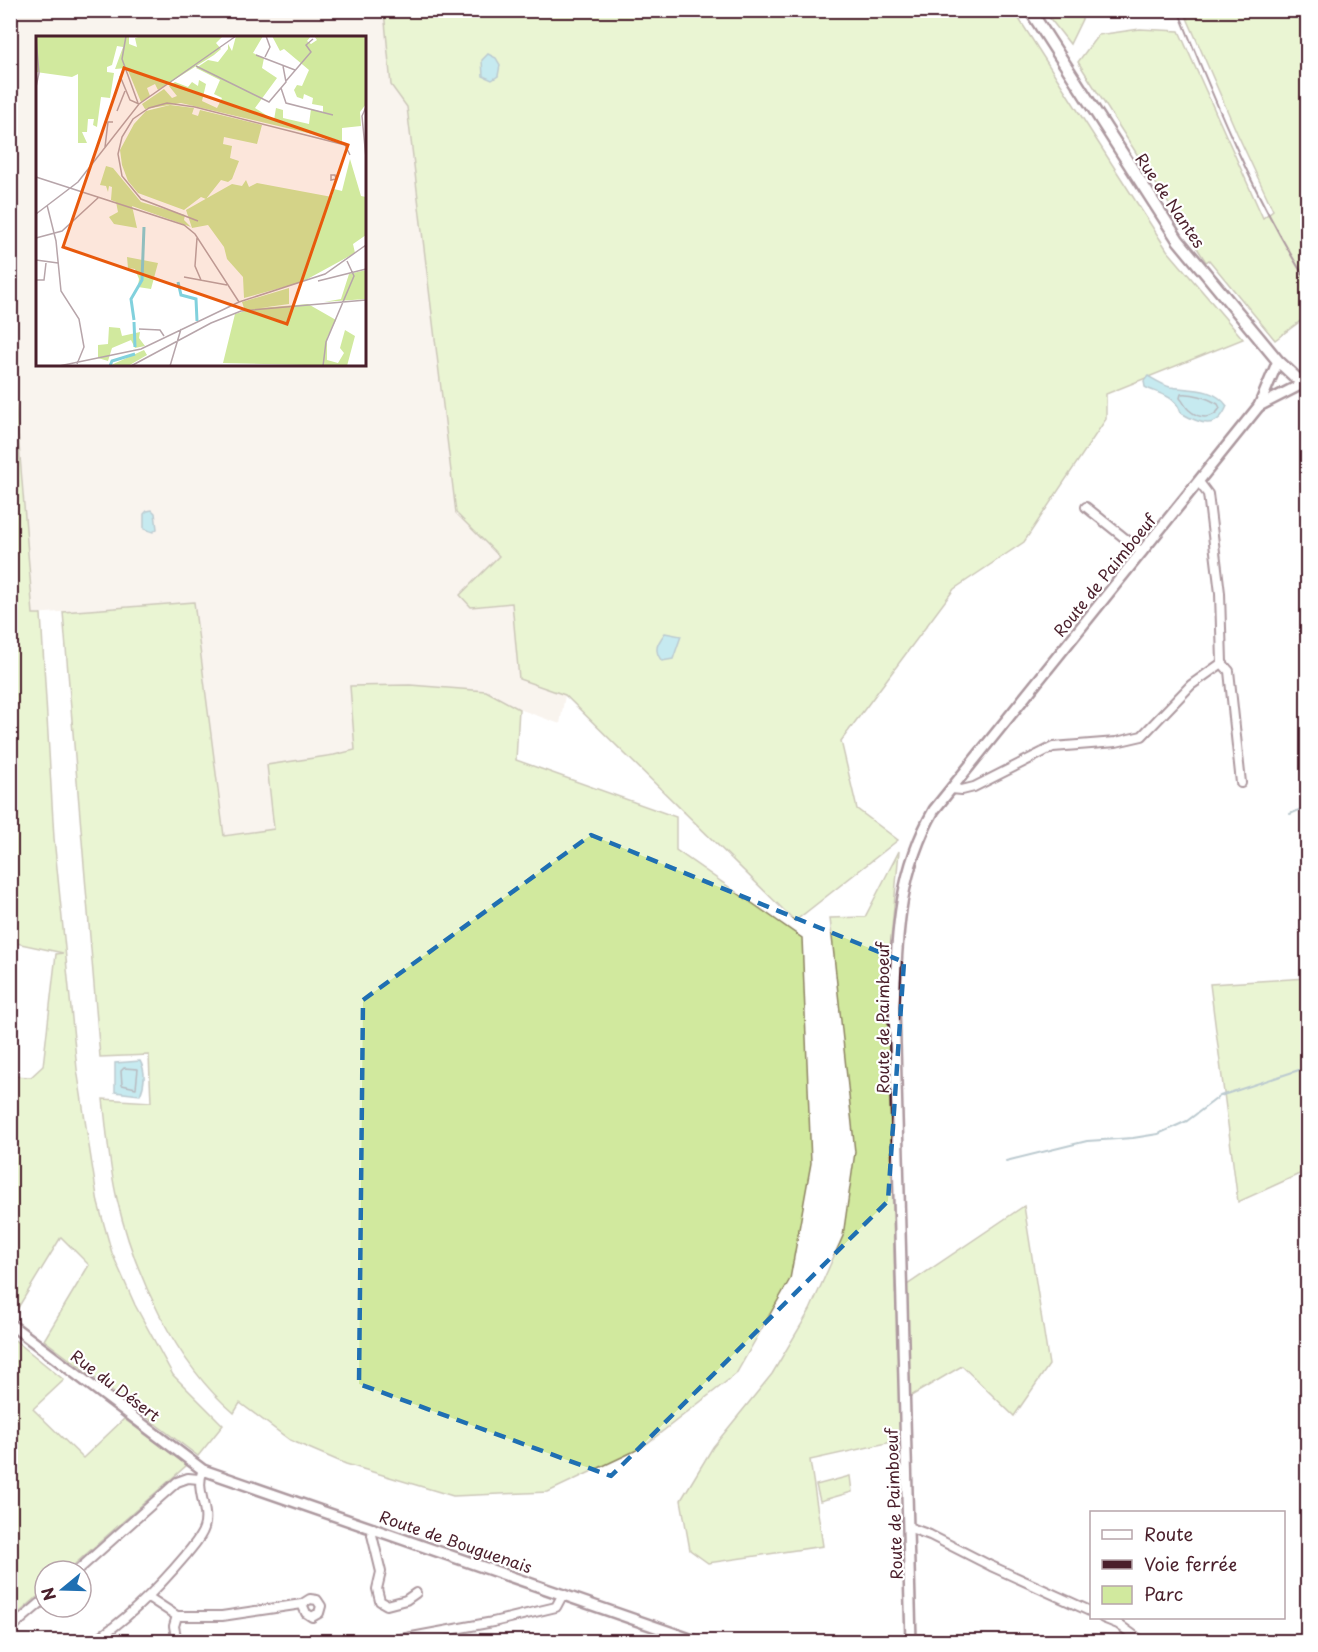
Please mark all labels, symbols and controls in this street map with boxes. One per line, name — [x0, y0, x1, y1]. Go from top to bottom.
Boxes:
inset map — [36, 36, 366, 366]
street label: Rue de Nantes — [1130, 148, 1212, 252]
street label: Route de Paimboeuf — [1047, 507, 1162, 641]
street label: Route de Paimboeuf — [870, 941, 894, 1094]
street label: Rue du Désert — [66, 1343, 166, 1427]
street label: Route de Paimboeuf — [878, 1426, 908, 1580]
street label: Route de Bouguenais — [376, 1504, 536, 1578]
legend — [1090, 1511, 1285, 1619]
text: Route — [1144, 1520, 1194, 1547]
text: Voie ferrée — [1144, 1550, 1237, 1577]
north arrow — [33, 1559, 93, 1619]
text: Parc — [1144, 1580, 1183, 1607]
text: N — [34, 1584, 61, 1604]

